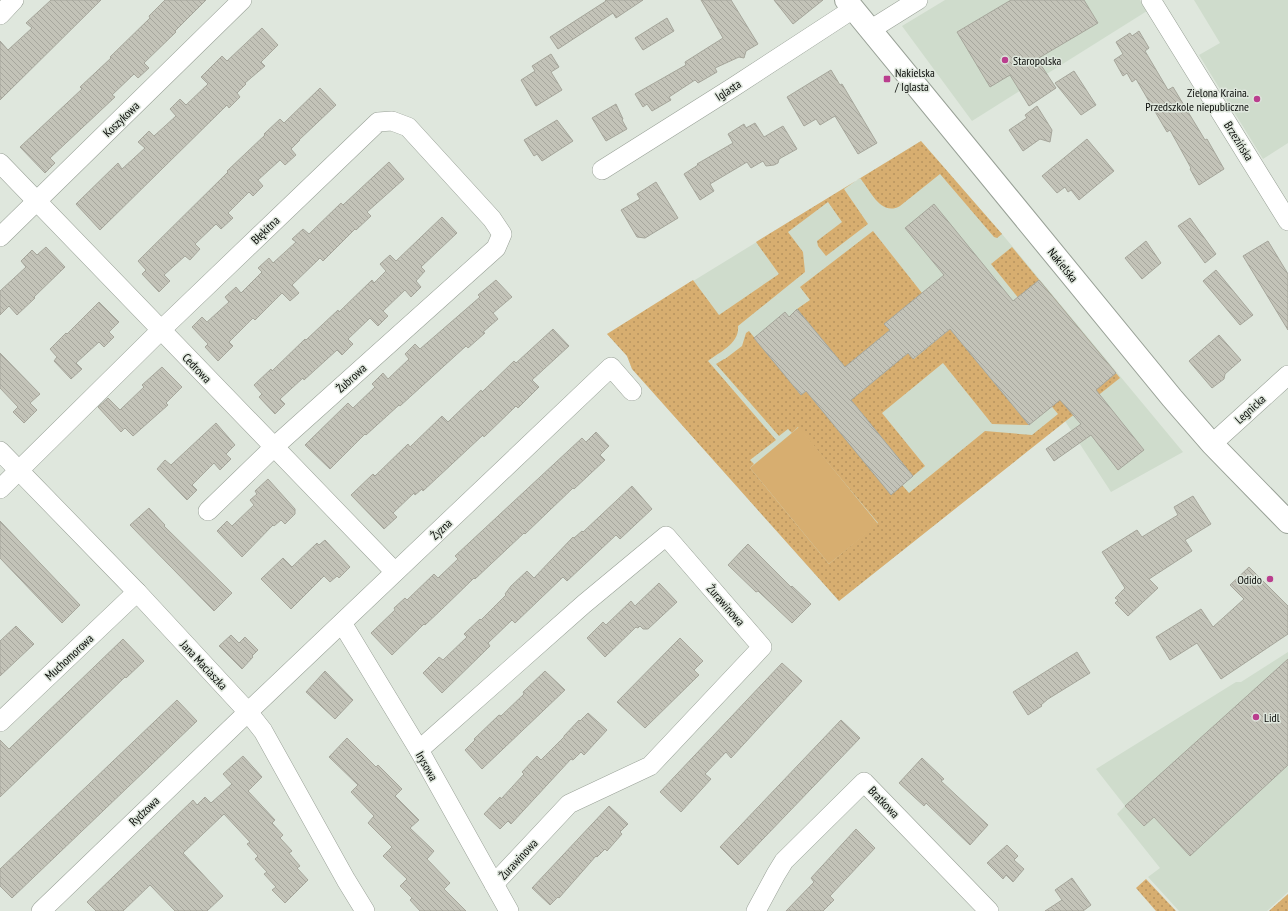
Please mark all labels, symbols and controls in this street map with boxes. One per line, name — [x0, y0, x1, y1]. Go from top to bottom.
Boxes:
place label: Staropolska — [1013, 53, 1062, 68]
marker: Staropolska — [1000, 55, 1010, 65]
place label: Nakielska / Iglasta — [894, 65, 935, 94]
marker: Nakielska / Iglasta — [882, 74, 892, 84]
street label: Iglasta — [712, 76, 744, 104]
place label: Zielona Kraina. Przedszkole niepubliczne — [1145, 85, 1249, 114]
marker: Zielona Kraina. Przedszkole niepubliczne — [1252, 94, 1262, 104]
street label: Koszykowa — [100, 98, 143, 140]
street label: Brzezińska — [1221, 119, 1257, 164]
street label: Błękitna — [248, 213, 283, 247]
street label: Nakielska — [1045, 245, 1081, 285]
street label: Cedrowa — [179, 350, 215, 386]
street label: Żubrowa — [333, 360, 369, 396]
street label: Legnicka — [1232, 391, 1269, 427]
street label: Żyzna — [427, 515, 455, 543]
place label: Odido — [1237, 572, 1262, 587]
marker: Odido — [1265, 574, 1275, 584]
street label: Żurawinowa — [704, 581, 748, 629]
street label: Muchomorowa — [42, 631, 96, 683]
street label: Jana Maciaszka — [177, 636, 231, 693]
place label: Lidl — [1264, 710, 1280, 725]
marker: Lidl — [1251, 712, 1261, 722]
street label: Irysowa — [413, 749, 441, 784]
street label: Bratkowa — [865, 783, 903, 821]
street label: Rydzowa — [126, 793, 162, 829]
street label: Żurawinowa — [495, 835, 541, 883]

